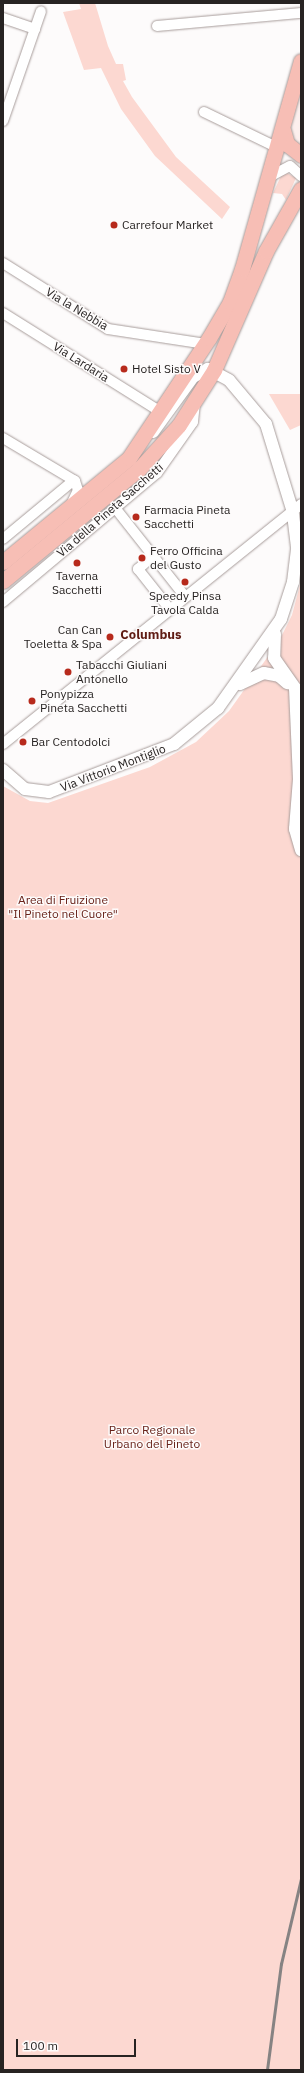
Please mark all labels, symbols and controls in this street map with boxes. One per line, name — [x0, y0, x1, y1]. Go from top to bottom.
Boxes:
place label: Carrefour Market — [122, 218, 213, 232]
marker: Carrefour Market — [109, 220, 119, 230]
street label: Via la Nebbia — [43, 285, 111, 333]
street label: Via Lardaria — [50, 339, 112, 385]
place label: Hotel Sisto V — [132, 362, 201, 376]
marker: Hotel Sisto V — [119, 364, 129, 374]
street label: Via della Pineta Sacchetti — [54, 460, 166, 560]
place label: Farmacia Pineta Sacchetti — [144, 503, 230, 531]
marker: Farmacia Pineta Sacchetti — [131, 512, 141, 522]
place label: Ferro Officina del Gusto — [150, 544, 223, 572]
marker: Ferro Officina del Gusto — [137, 553, 147, 563]
marker: Taverna Sacchetti — [72, 558, 82, 568]
place label: Taverna Sacchetti — [52, 569, 102, 597]
marker: Speedy Pinsa Tavola Calda — [180, 577, 190, 587]
place label: Speedy Pinsa Tavola Calda — [149, 589, 221, 617]
place label: Can Can Toeletta & Spa — [24, 623, 102, 651]
district label: Columbus — [120, 627, 182, 643]
marker: Can Can Toeletta & Spa — [105, 632, 115, 642]
place label: Tabacchi Giuliani Antonello — [76, 658, 167, 686]
marker: Tabacchi Giuliani Antonello — [63, 667, 73, 677]
place label: Ponypizza Pineta Sacchetti — [40, 687, 127, 715]
marker: Ponypizza Pineta Sacchetti — [27, 696, 37, 706]
place label: Bar Centodolci — [31, 735, 110, 749]
marker: Bar Centodolci — [18, 737, 28, 747]
street label: Via Vittorio Montiglio — [58, 741, 168, 795]
park label: Area di Fruizione "Il Pineto nel Cuore" — [8, 893, 118, 921]
park label: Parco Regionale Urbano del Pineto — [104, 1423, 200, 1451]
scale bar — [18, 2031, 138, 2057]
text: 100 m — [23, 2038, 58, 2053]

